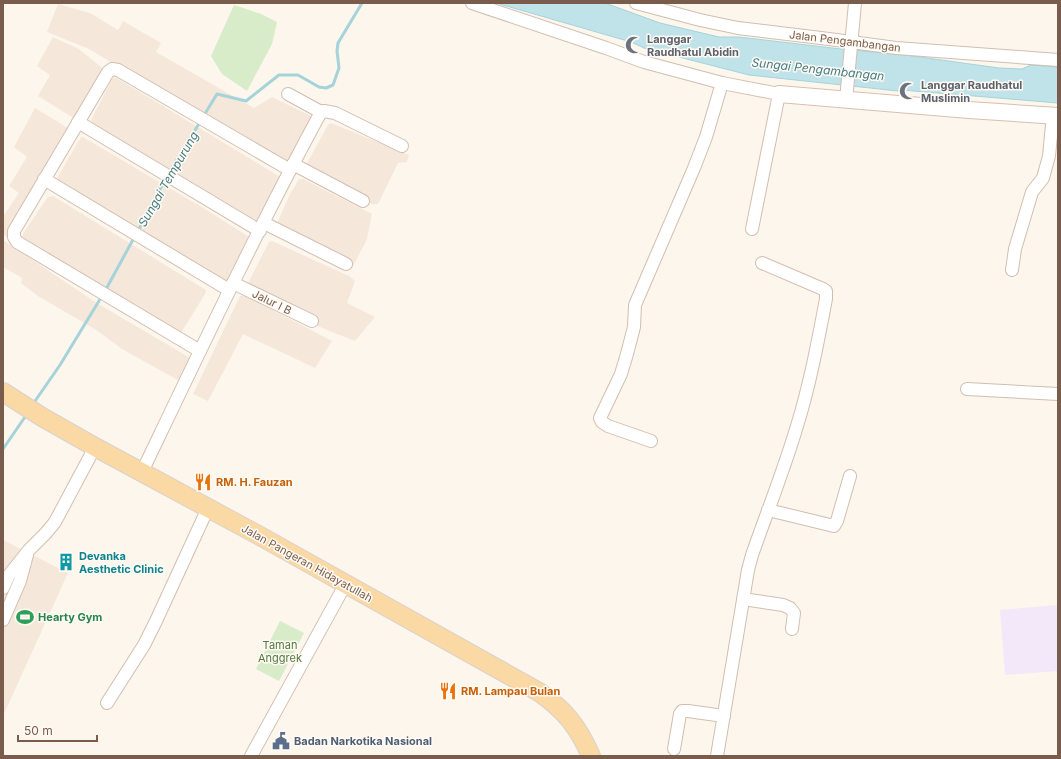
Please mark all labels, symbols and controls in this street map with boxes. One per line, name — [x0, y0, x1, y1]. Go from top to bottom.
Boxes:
street label: Jalan Pengambangan — [788, 27, 902, 55]
place label: Langgar Raudhatul Abidin — [647, 32, 739, 59]
mosque icon: Langgar Raudhatul Abidin — [624, 35, 644, 55]
water label: Sungai Pengambangan — [751, 55, 885, 83]
place label: Langgar Raudhatul Muslimin — [921, 78, 1022, 105]
mosque icon: Langgar Raudhatul Muslimin — [898, 81, 918, 101]
water label: Sungai Tempurung — [135, 129, 201, 229]
street label: Jalur I B — [250, 286, 294, 318]
restaurant icon: RM. H. Fauzan — [193, 472, 213, 492]
place label: RM. H. Fauzan — [216, 475, 293, 489]
street label: Jalan Pangeran Hidayatullah — [239, 521, 375, 605]
place label: Devanka Aesthetic Clinic — [79, 549, 164, 576]
building icon: Devanka Aesthetic Clinic — [56, 552, 76, 572]
sports icon: Hearty Gym — [15, 607, 35, 627]
place label: Hearty Gym — [38, 610, 102, 624]
park label: Taman Anggrek — [258, 638, 302, 665]
restaurant icon: RM. Lampau Bulan — [438, 681, 458, 701]
place label: RM. Lampau Bulan — [461, 684, 560, 698]
scale bar — [18, 717, 97, 743]
text: 50 m — [24, 723, 53, 738]
public building icon: Badan Narkotika Nasional — [271, 731, 291, 751]
place label: Badan Narkotika Nasional — [294, 734, 432, 748]

